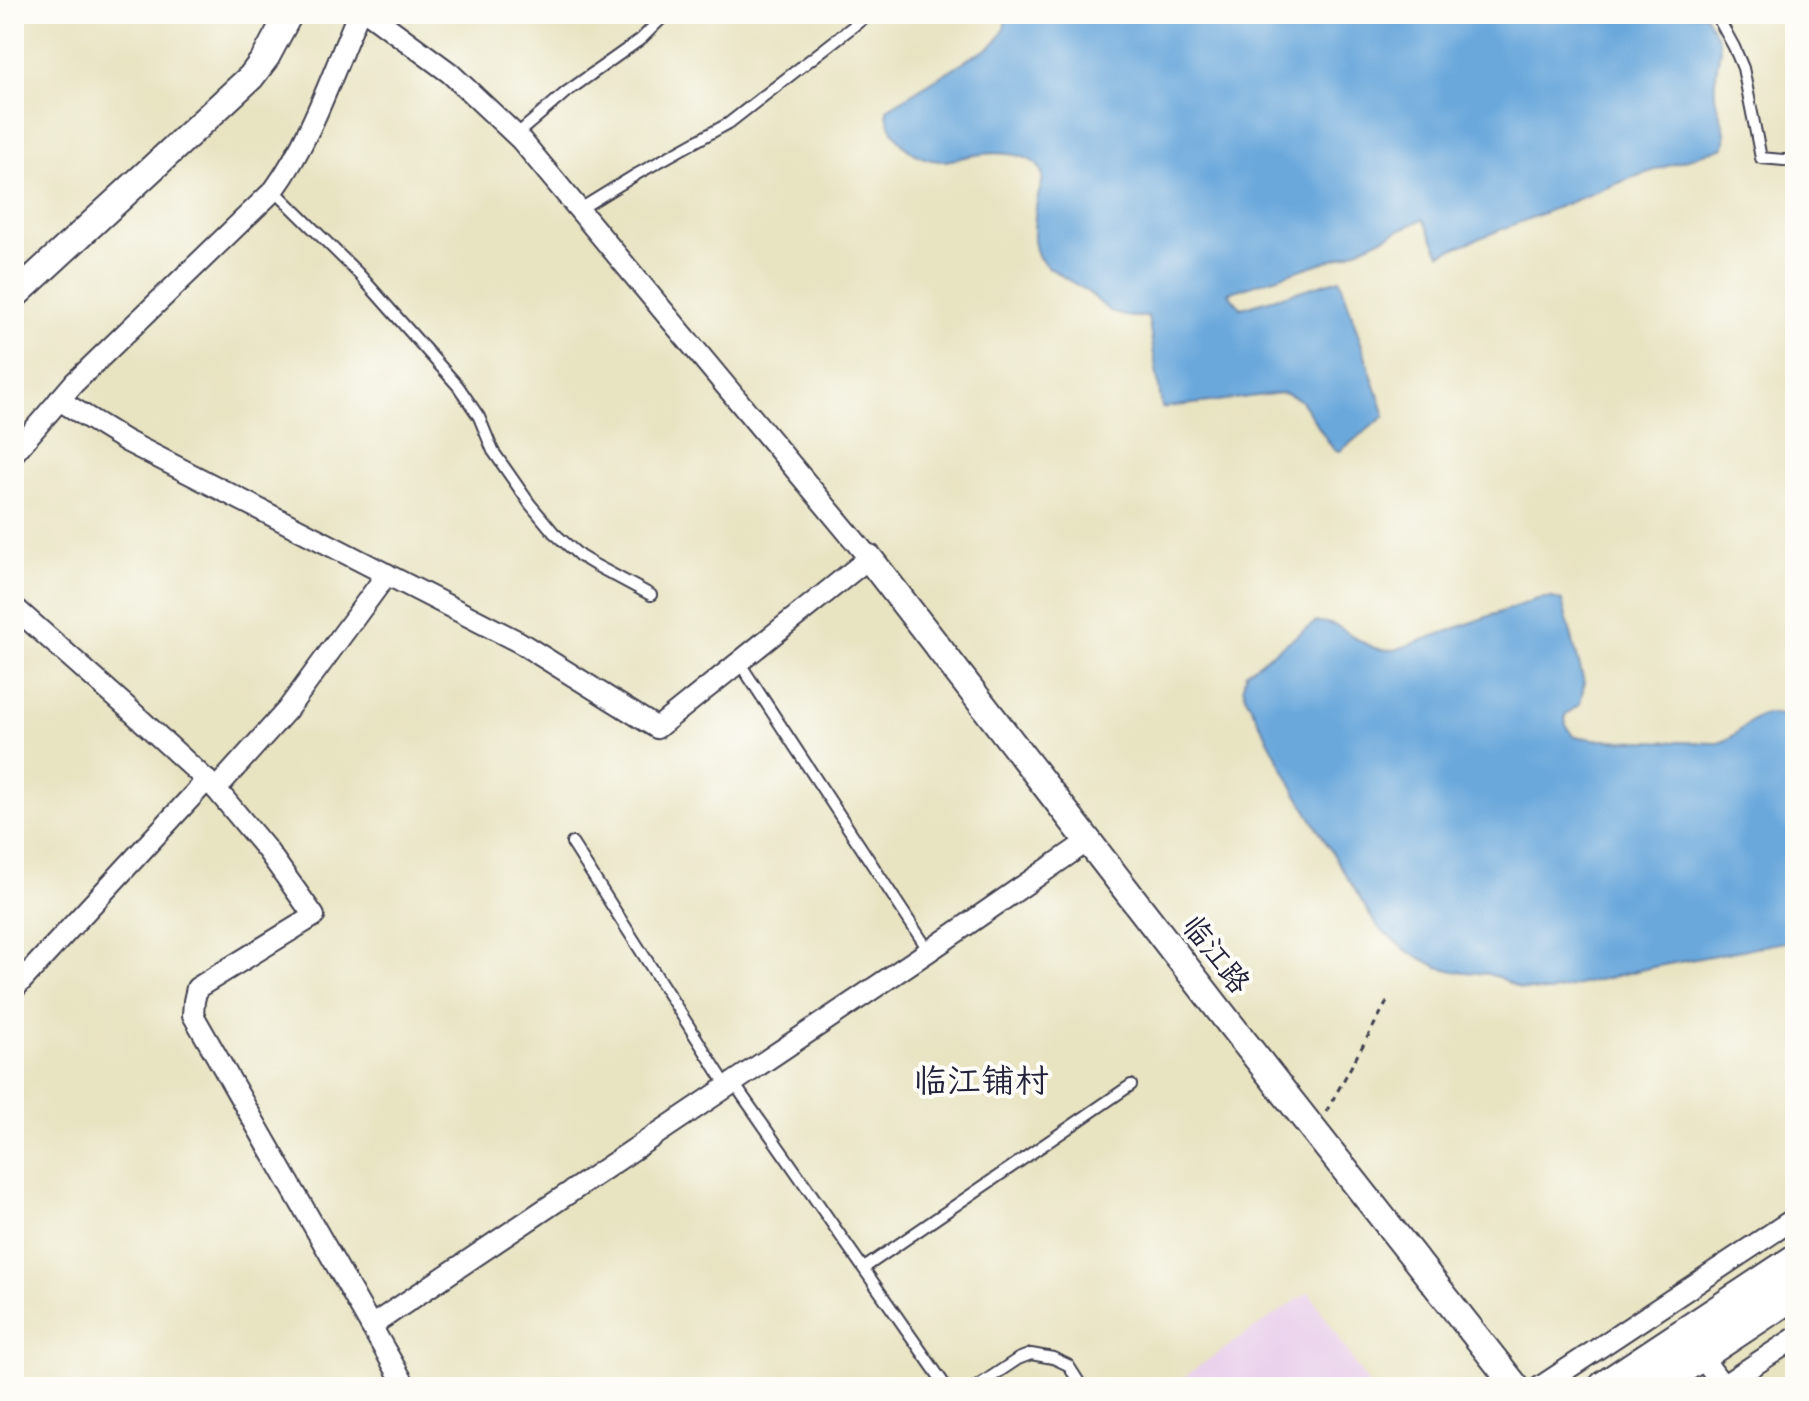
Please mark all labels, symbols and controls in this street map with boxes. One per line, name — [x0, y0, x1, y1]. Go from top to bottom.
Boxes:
street label: 临江路 — [1167, 902, 1265, 1006]
district label: 临江铺村 — [913, 1051, 1049, 1111]

